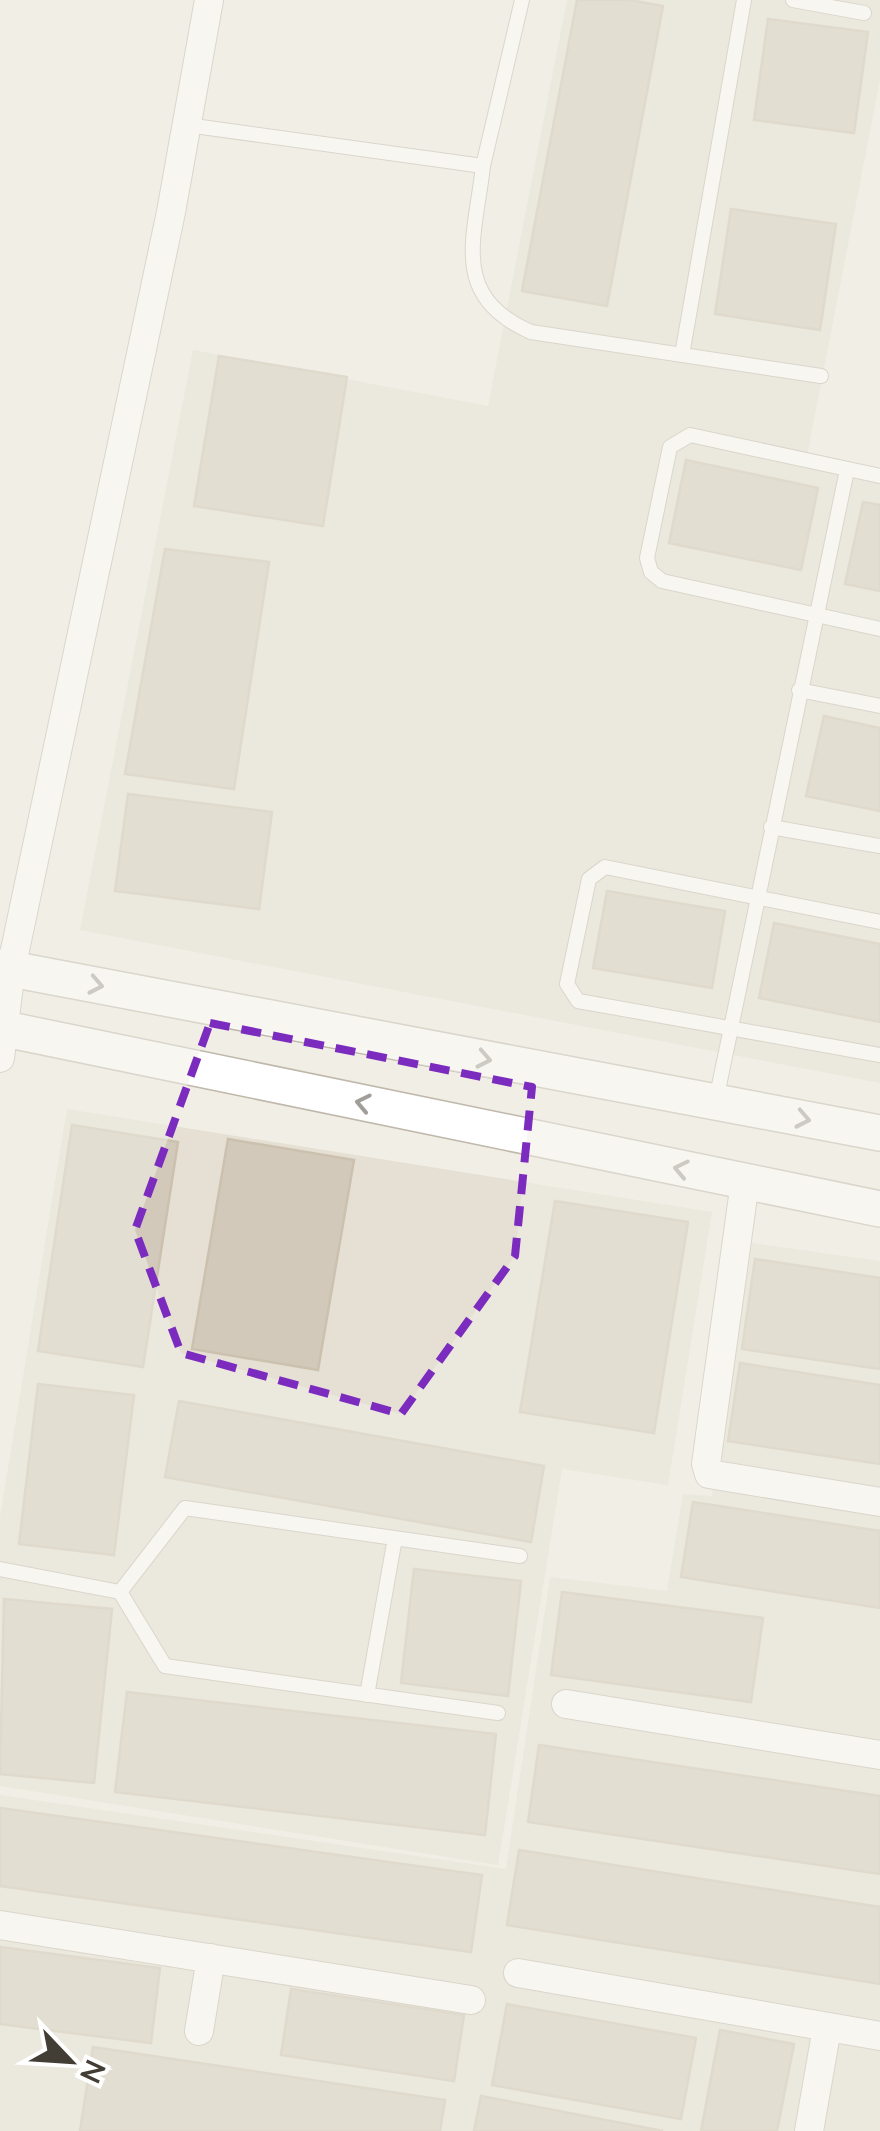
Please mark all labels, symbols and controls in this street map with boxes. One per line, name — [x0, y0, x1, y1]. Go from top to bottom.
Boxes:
one-way arrow — [87, 974, 104, 995]
one-way arrow — [475, 1047, 492, 1068]
one-way arrow — [355, 1094, 372, 1115]
one-way arrow — [795, 1107, 812, 1128]
one-way arrow — [673, 1160, 690, 1181]
north arrow — [20, 2011, 120, 2111]
text: N — [74, 2055, 114, 2089]

